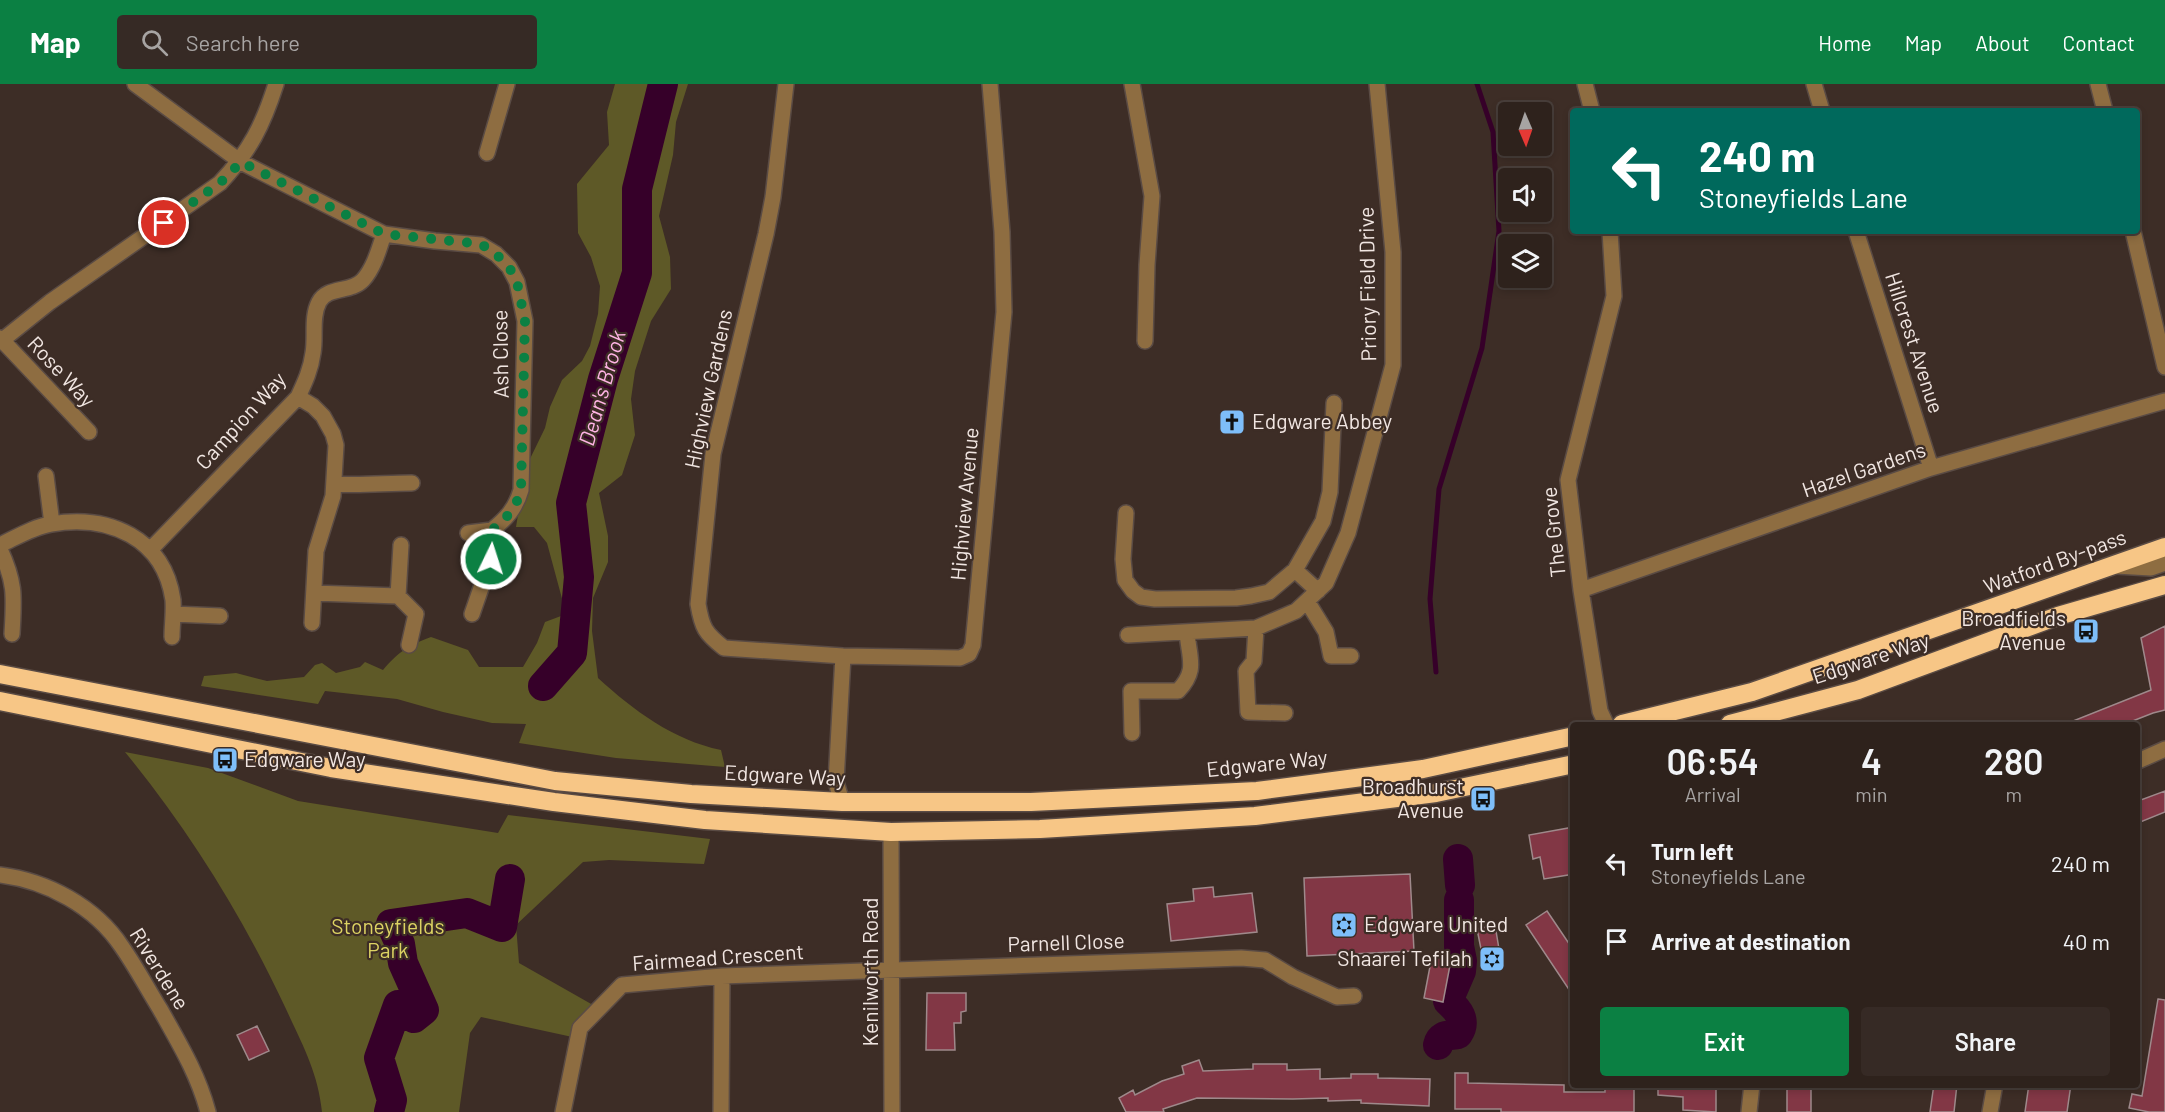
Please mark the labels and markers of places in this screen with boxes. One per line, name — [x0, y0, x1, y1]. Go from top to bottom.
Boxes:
pin — [138, 197, 189, 248]
church icon: Edgware Abbey — [1217, 407, 1247, 437]
place label: Edgware Abbey — [1252, 408, 1392, 433]
place label: Broadfields Avenue — [1961, 605, 2066, 654]
bus stop icon: Broadfields Avenue — [2071, 616, 2101, 646]
bus stop icon: Edgware Way — [210, 745, 240, 775]
place label: Edgware Way — [244, 746, 366, 771]
place label: Broadhurst Avenue — [1362, 773, 1464, 822]
bus stop icon: Broadhurst Avenue — [1468, 784, 1498, 814]
synagogue icon: Edgware United — [1329, 910, 1359, 940]
place label: Edgware United — [1364, 911, 1508, 936]
synagogue icon: Shaarei Tefilah — [1477, 944, 1507, 974]
place label: Shaarei Tefilah — [1337, 945, 1472, 970]

